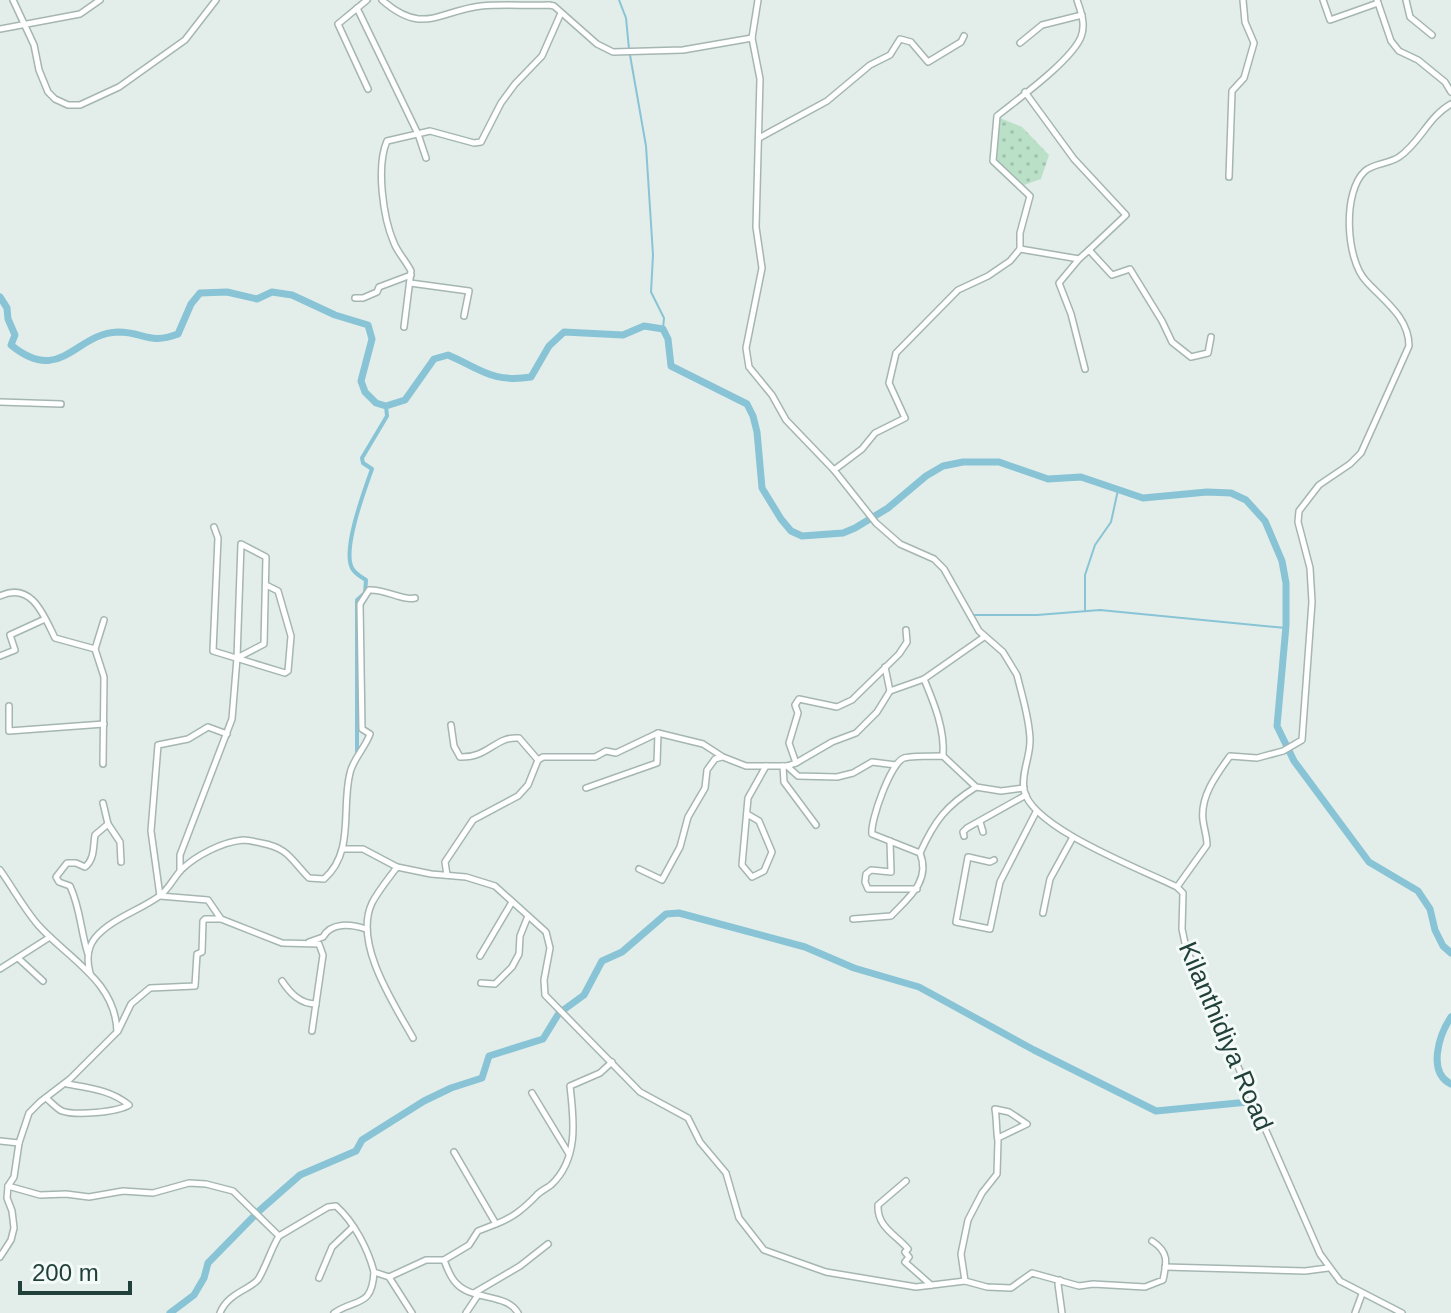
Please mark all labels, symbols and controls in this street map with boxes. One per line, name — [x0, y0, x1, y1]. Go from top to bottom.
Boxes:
street label: Kilanthidiya Road — [1173, 937, 1279, 1135]
scale bar — [20, 1245, 130, 1295]
text: 200 m — [32, 1259, 99, 1286]

